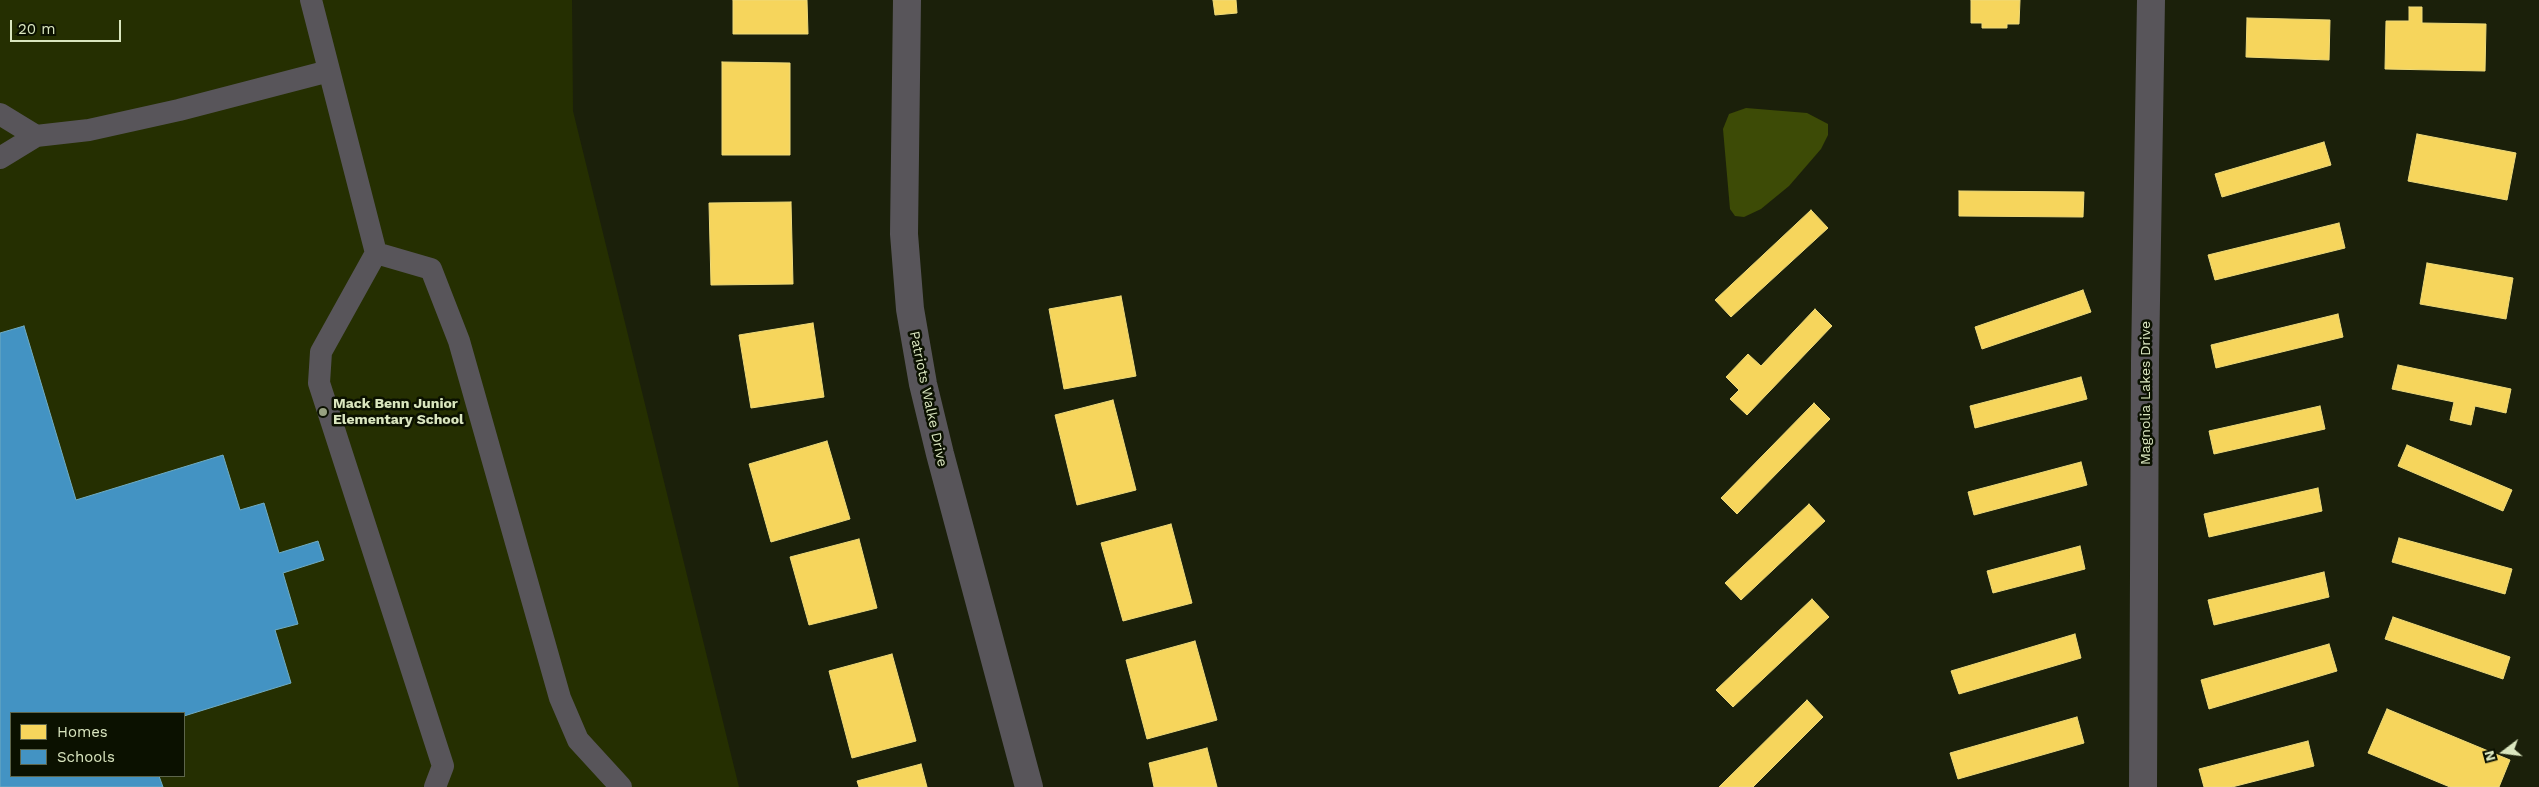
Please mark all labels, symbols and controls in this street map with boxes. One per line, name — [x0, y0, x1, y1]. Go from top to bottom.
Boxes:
scale bar — [12, 10, 124, 42]
text: 20 m — [18, 20, 56, 38]
street label: Magnolia Lakes Drive — [2138, 321, 2154, 465]
street label: Patriots Walke Drive — [905, 330, 951, 468]
place label: Mack Benn Junior Elementary School — [333, 396, 464, 428]
marker: Mack Benn Junior Elementary School — [317, 406, 329, 418]
legend — [10, 712, 185, 777]
text: Homes — [57, 723, 108, 741]
north arrow — [2479, 727, 2529, 777]
text: Schools — [57, 748, 115, 766]
text: N — [2480, 749, 2499, 763]

